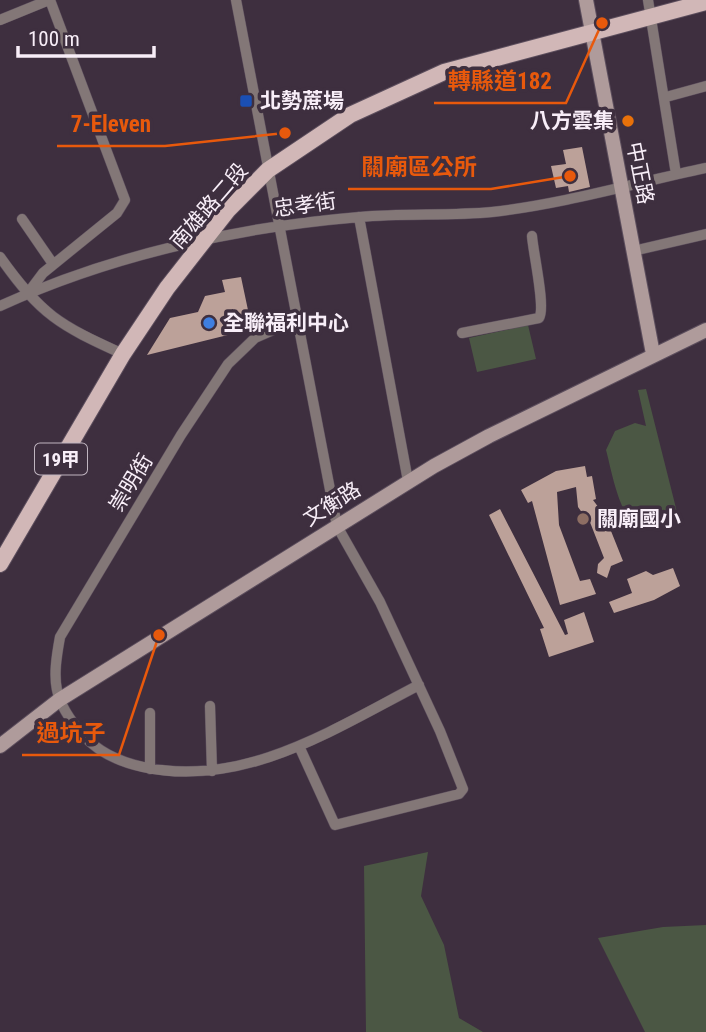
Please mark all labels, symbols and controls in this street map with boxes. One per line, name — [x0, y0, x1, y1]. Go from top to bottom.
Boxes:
scale bar — [18, 14, 154, 58]
text: 100 m — [28, 27, 80, 51]
callout: 轉縣道182 — [434, 59, 566, 103]
text: 轉縣道182 — [448, 68, 552, 95]
place label: 北勢蔗場 — [260, 89, 344, 113]
marker: 北勢蔗場 — [238, 93, 254, 109]
callout: 7-Eleven — [57, 102, 165, 146]
place label: 八方雲集 — [530, 109, 614, 133]
text: 7-Eleven — [71, 111, 151, 138]
marker: 八方雲集 — [620, 113, 636, 129]
street label: 中正路 — [622, 140, 658, 206]
callout: 關廟區公所 — [348, 145, 491, 189]
text: 關廟區公所 — [362, 154, 477, 181]
street label: 南雄路二段 — [166, 159, 252, 253]
street label: 忠孝街 — [272, 189, 338, 221]
place label: 全聯福利中心 — [223, 311, 349, 335]
marker: 全聯福利中心 — [201, 315, 217, 331]
road number: 19甲 — [35, 444, 87, 474]
street label: 崇明街 — [104, 450, 158, 516]
street label: 文衡路 — [299, 477, 365, 531]
place label: 關廟國小 — [597, 507, 681, 531]
marker: 關廟國小 — [575, 511, 591, 527]
callout: 過坑子 — [22, 711, 119, 755]
text: 過坑子 — [37, 720, 106, 747]

